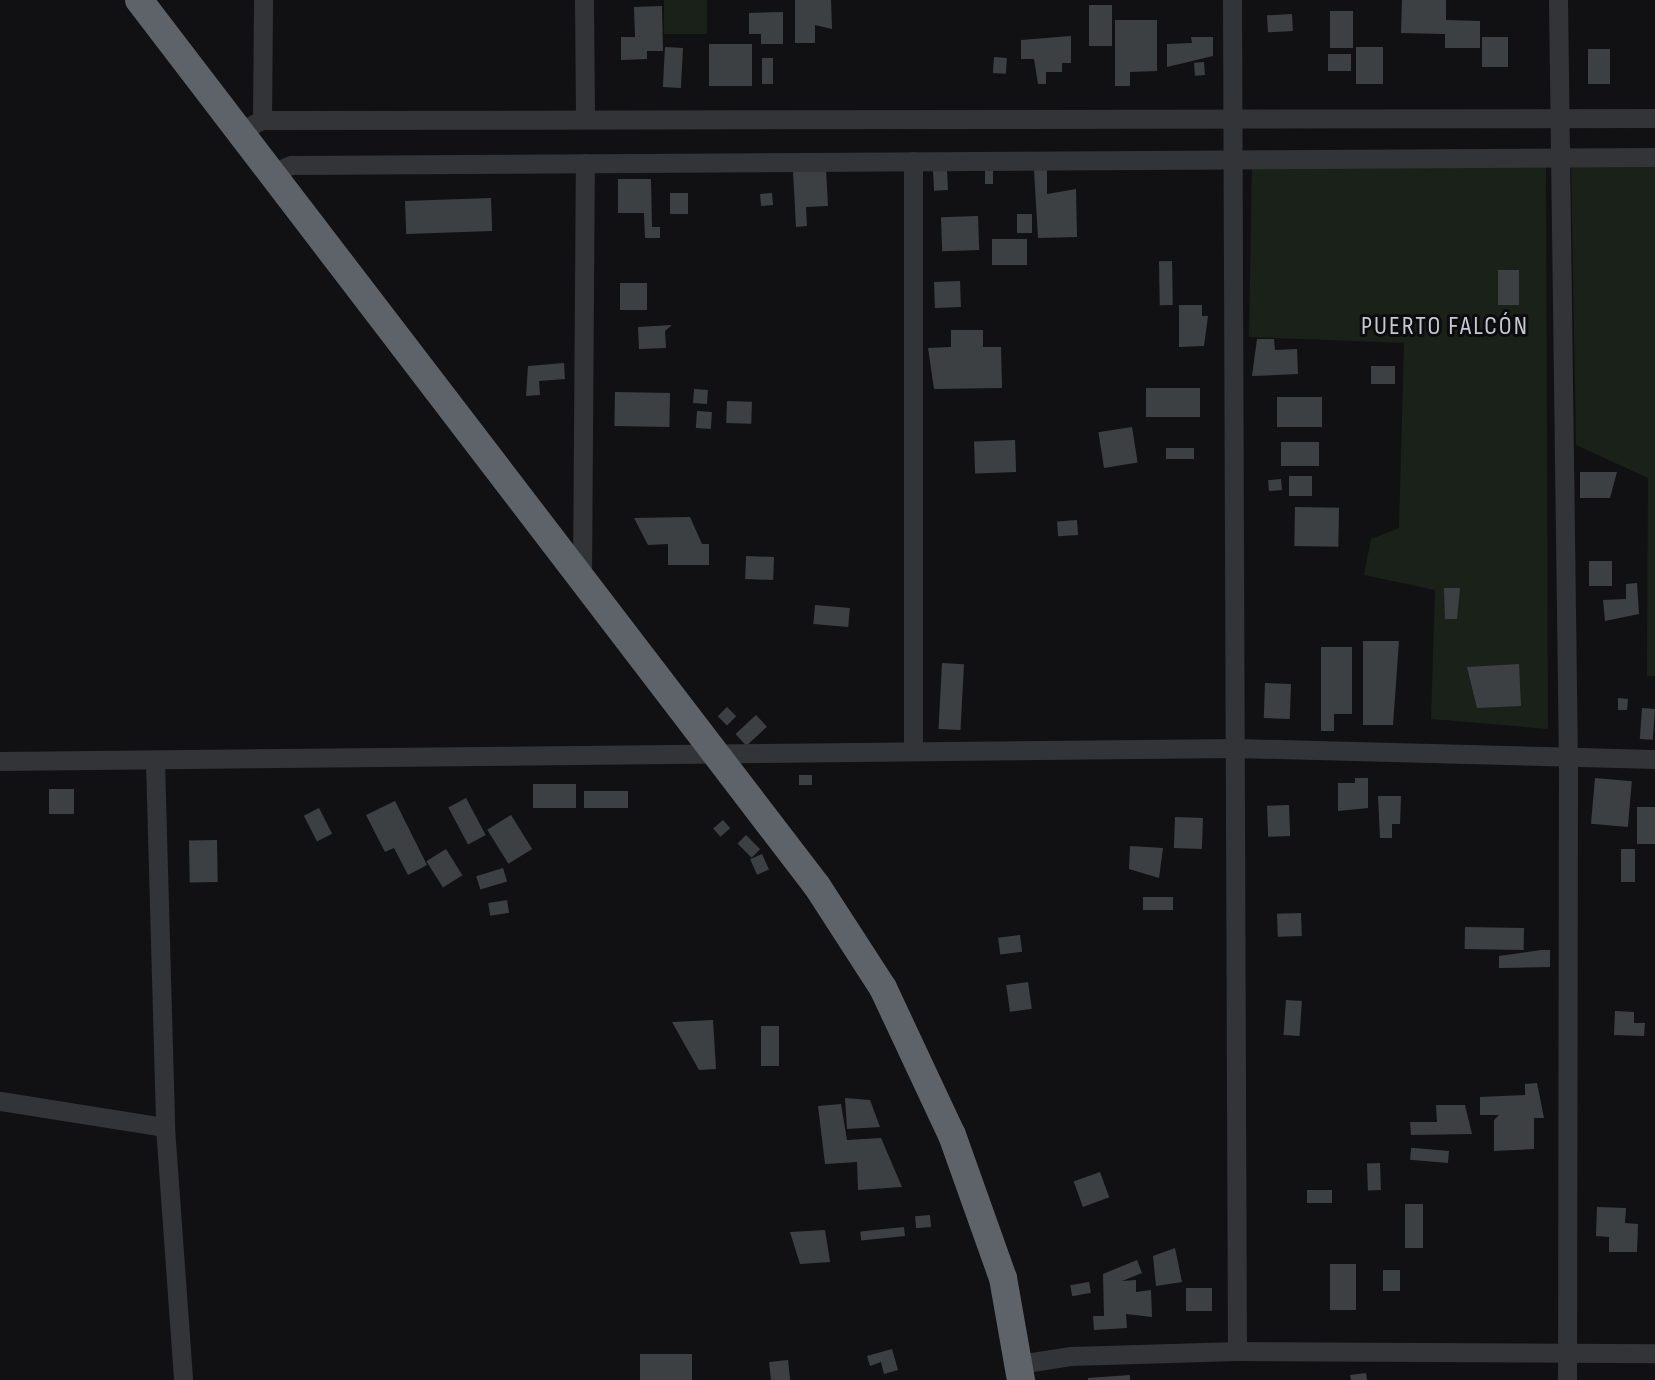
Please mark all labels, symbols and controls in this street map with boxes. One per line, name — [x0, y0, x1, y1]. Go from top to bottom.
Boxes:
district label: PUERTO FALCÓN — [1363, 311, 1527, 343]

